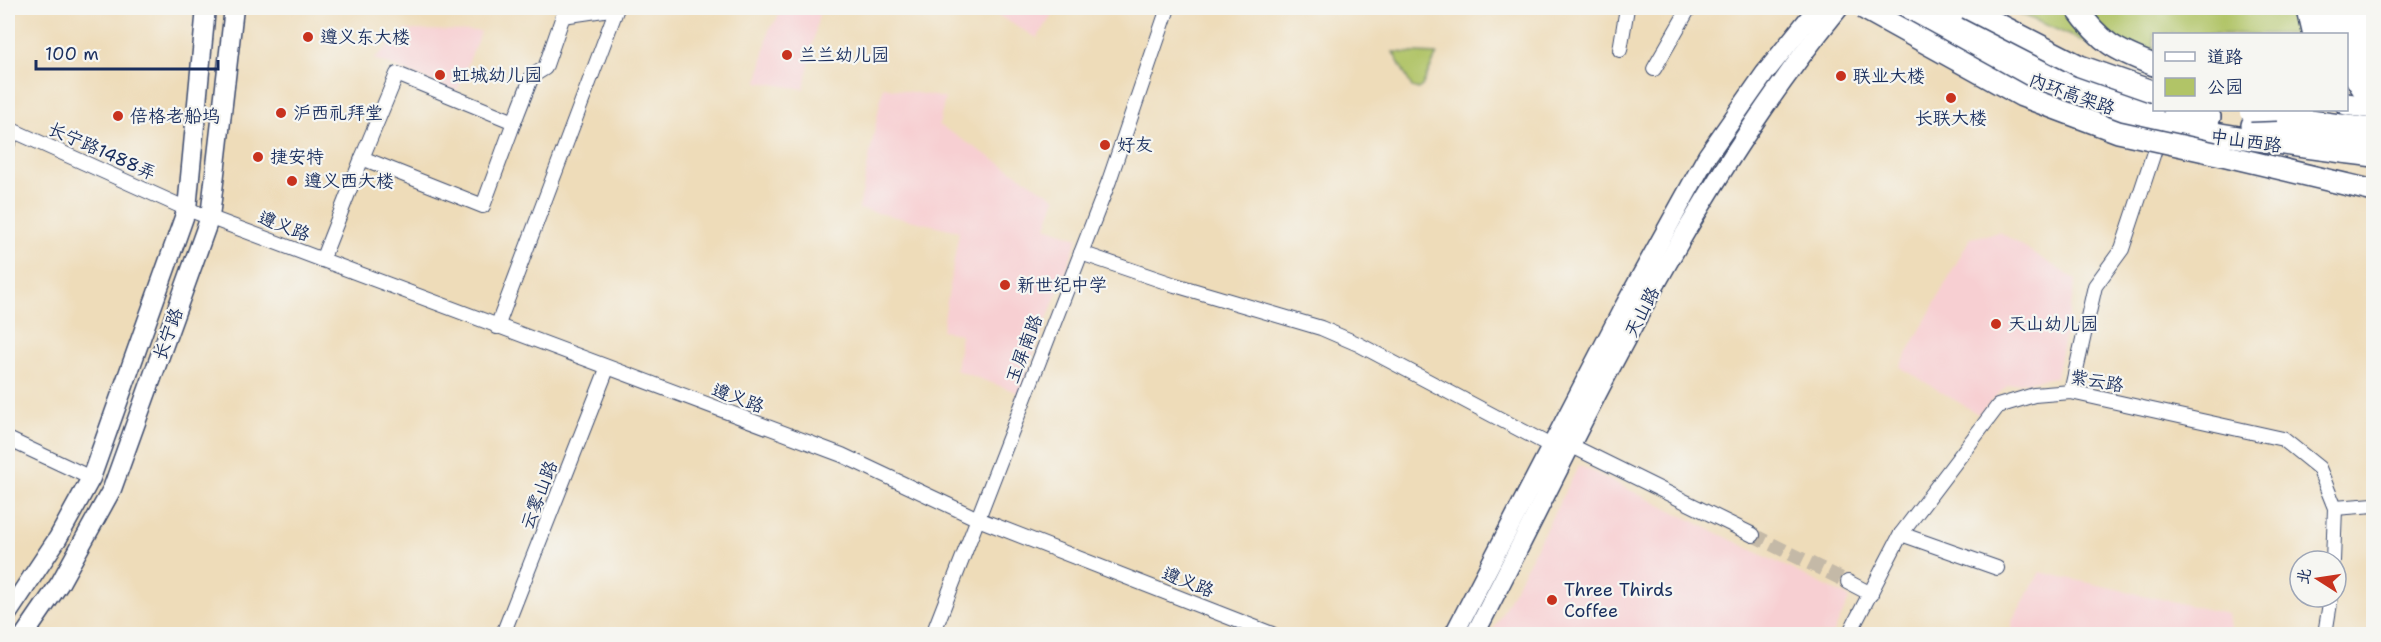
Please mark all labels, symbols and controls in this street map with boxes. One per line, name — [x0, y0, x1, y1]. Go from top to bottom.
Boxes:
place label: 遵义东大楼 — [320, 25, 410, 49]
marker: 遵义东大楼 — [301, 30, 315, 44]
scale bar — [36, 33, 218, 71]
legend — [2153, 33, 2348, 111]
text: 100 m — [45, 42, 99, 66]
place label: 兰兰幼儿园 — [799, 43, 889, 67]
text: 道路 — [2207, 45, 2243, 69]
marker: 兰兰幼儿园 — [780, 48, 794, 62]
place label: 虹城幼儿园 — [452, 63, 542, 87]
place label: 联业大楼 — [1853, 64, 1925, 88]
street label: 内环高架路 — [2026, 67, 2118, 121]
marker: 虹城幼儿园 — [433, 68, 447, 82]
marker: 联业大楼 — [1834, 69, 1848, 83]
text: 公园 — [2207, 75, 2243, 99]
marker: 长联大楼 — [1944, 91, 1958, 105]
place label: 沪西礼拜堂 — [293, 101, 383, 125]
place label: 倍格老船坞 — [130, 104, 220, 128]
marker: 沪西礼拜堂 — [274, 106, 288, 120]
place label: 长联大楼 — [1915, 106, 1987, 130]
marker: 倍格老船坞 — [111, 109, 125, 123]
street label: 长宁路1488弄 — [44, 117, 160, 185]
street label: 中山西路 — [2209, 124, 2283, 158]
place label: 好友 — [1117, 133, 1153, 157]
marker: 好友 — [1098, 138, 1112, 152]
place label: 捷安特 — [270, 145, 324, 169]
marker: 捷安特 — [251, 150, 265, 164]
place label: 遵义西大楼 — [304, 169, 394, 193]
marker: 遵义西大楼 — [285, 174, 299, 188]
street label: 遵义路 — [254, 205, 314, 247]
place label: 新世纪中学 — [1017, 273, 1107, 297]
marker: 新世纪中学 — [998, 278, 1012, 292]
street label: 天山路 — [1619, 282, 1665, 342]
street label: 长宁路 — [147, 305, 189, 363]
street label: 玉屏南路 — [1000, 311, 1048, 387]
place label: 天山幼儿园 — [2008, 312, 2098, 336]
marker: 天山幼儿园 — [1989, 317, 2003, 331]
street label: 紫云路 — [2068, 364, 2126, 398]
street label: 遵义路 — [709, 377, 767, 419]
street label: 云雾山路 — [515, 457, 563, 533]
north arrow — [2288, 549, 2348, 609]
street label: 遵义路 — [1158, 561, 1218, 603]
text: 北 — [2292, 566, 2316, 586]
place label: Three Thirds Coffee — [1564, 578, 1673, 623]
marker: Three Thirds Coffee — [1545, 593, 1559, 607]

